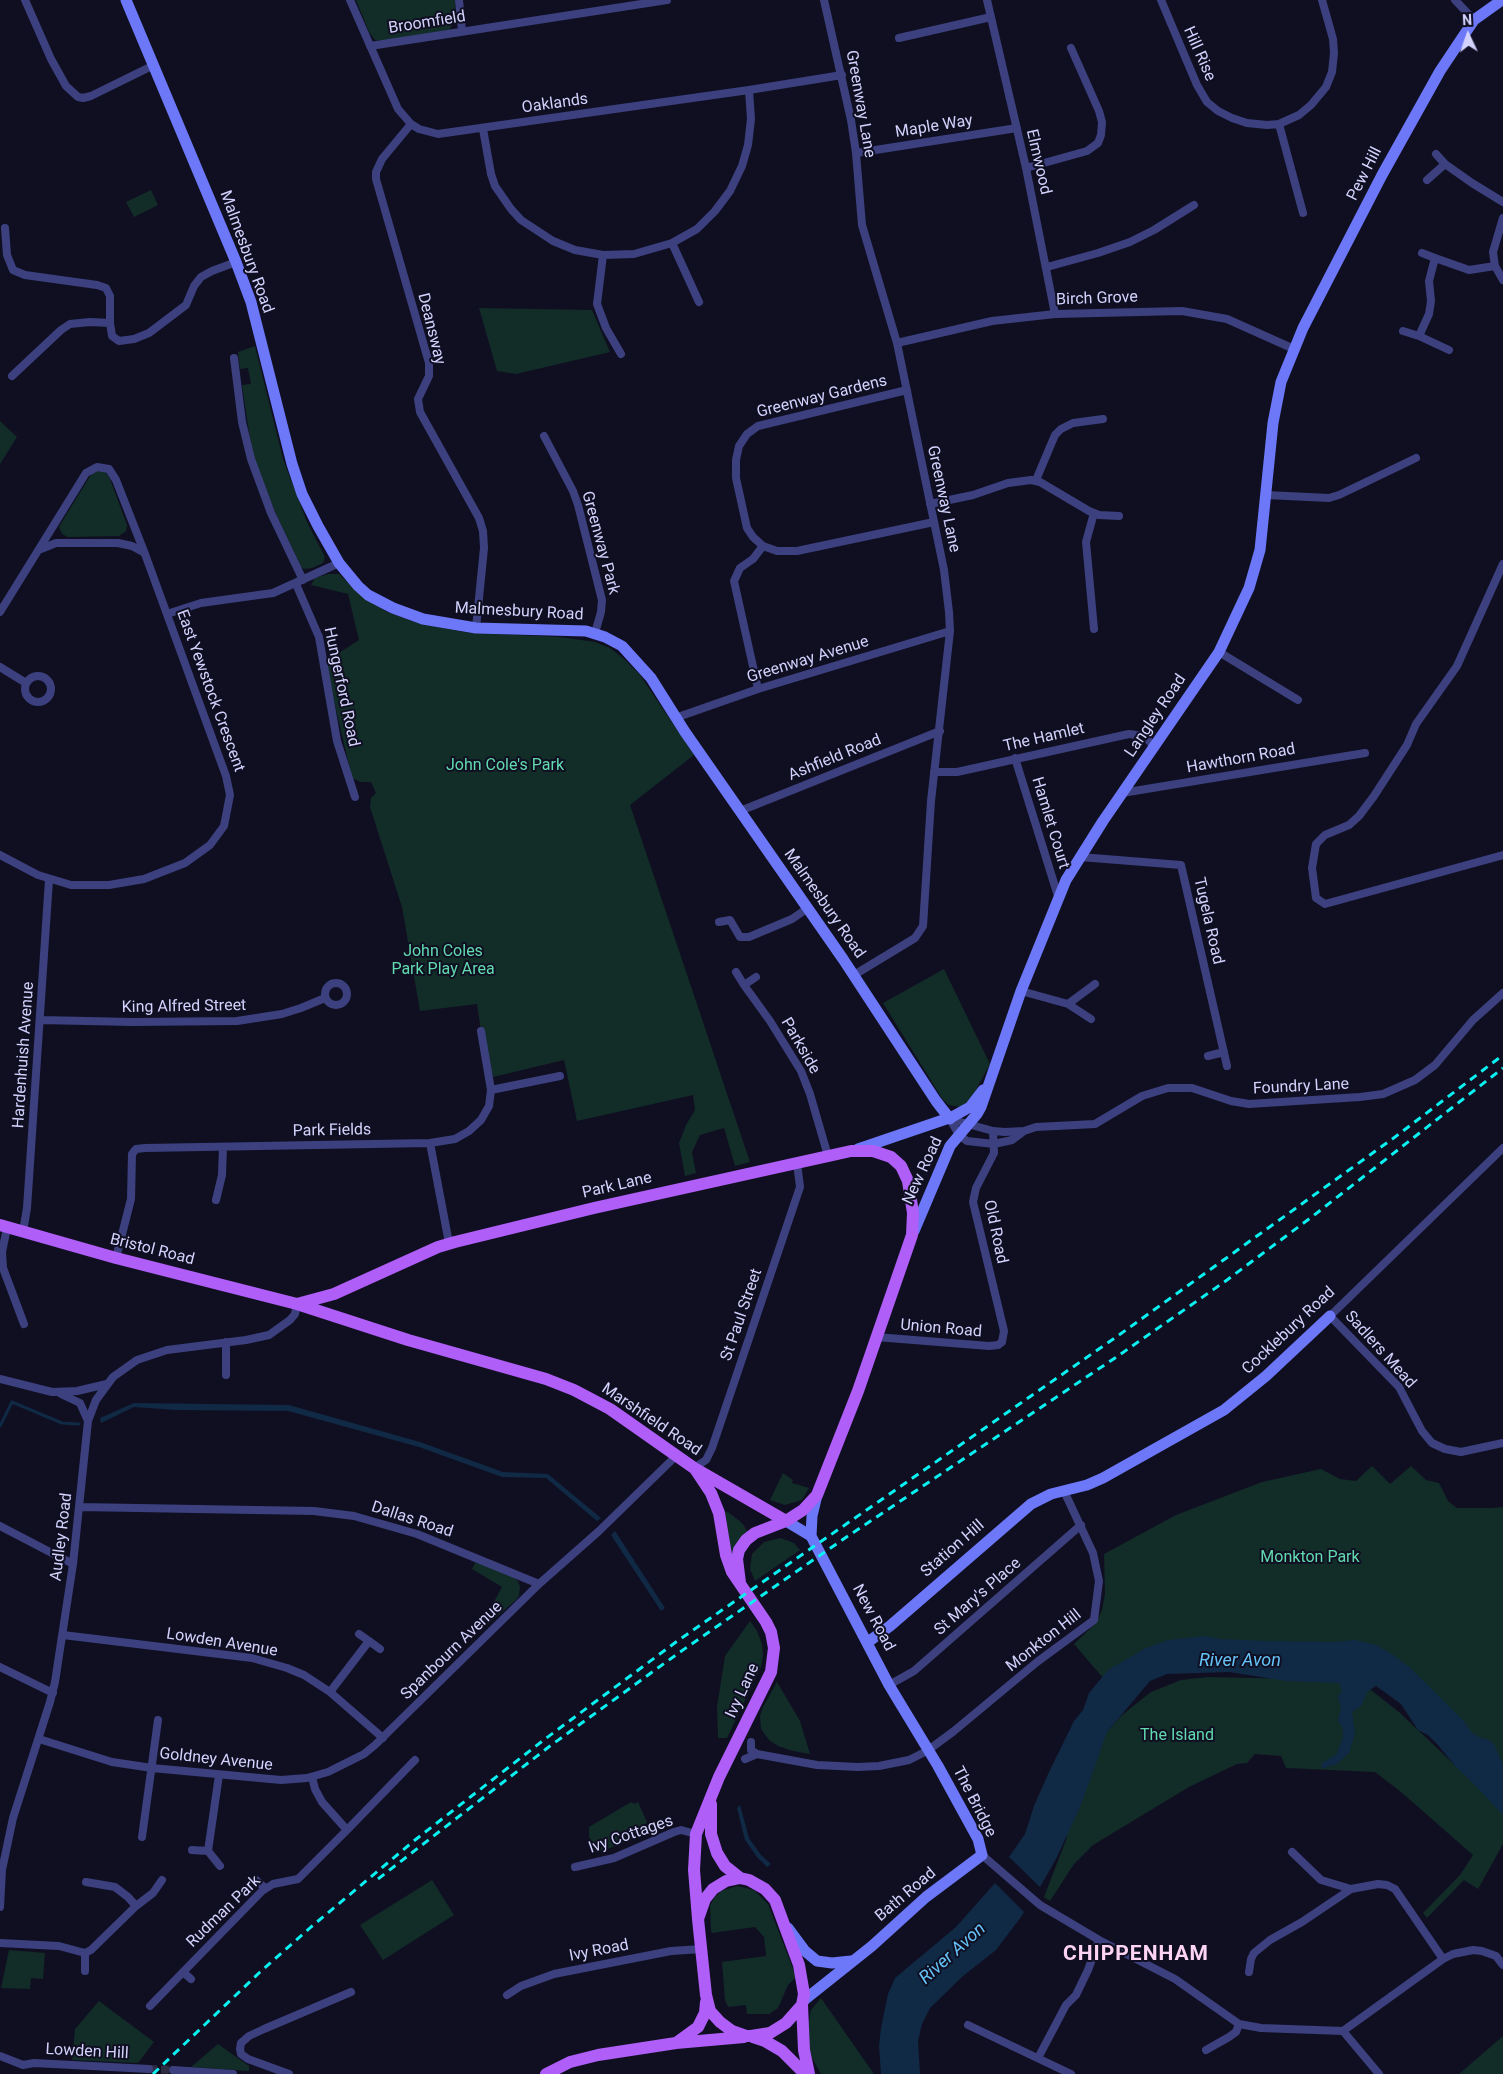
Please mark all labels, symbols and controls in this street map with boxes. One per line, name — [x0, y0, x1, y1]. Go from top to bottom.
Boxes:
street label: Broomfield — [387, 7, 467, 39]
north arrow — [1443, 10, 1493, 60]
text: N — [1462, 12, 1473, 28]
street label: Hill Rise — [1179, 24, 1219, 84]
street label: Greenway Lane — [841, 49, 879, 159]
street label: Oaklands — [521, 90, 589, 118]
street label: Maple Way — [894, 111, 974, 143]
street label: Elmwood — [1021, 128, 1055, 196]
street label: Pew Hill — [1343, 144, 1387, 204]
street label: Malmesbury Road — [215, 188, 277, 316]
street label: Birch Grove — [1056, 288, 1138, 310]
street label: Deansway — [413, 291, 449, 367]
street label: Greenway Gardens — [755, 372, 889, 422]
street label: Greenway Lane — [922, 444, 964, 554]
street label: Greenway Park — [577, 489, 623, 597]
street label: Malmesbury Road — [454, 599, 584, 625]
street label: East Yewstock Crescent — [172, 607, 248, 775]
street label: Hungerford Road — [319, 625, 363, 749]
street label: Greenway Avenue — [745, 632, 871, 688]
street label: Langley Road — [1121, 671, 1191, 761]
street label: The Hamlet — [1002, 719, 1086, 757]
street label: Ashfield Road — [786, 731, 884, 785]
street label: Hawthorn Road — [1185, 740, 1297, 778]
park label: John Cole's Park — [446, 756, 564, 776]
street label: Hamlet Court — [1027, 775, 1073, 871]
street label: Malmesbury Road — [779, 846, 869, 962]
street label: Tugela Road — [1189, 876, 1227, 966]
park label: John Coles Park Play Area — [391, 942, 495, 980]
street label: Hardenhuish Avenue — [9, 981, 39, 1129]
street label: King Alfred Street — [122, 996, 246, 1018]
street label: Parkside — [776, 1014, 824, 1078]
street label: Foundry Lane — [1252, 1075, 1350, 1099]
street label: Park Fields — [293, 1121, 371, 1141]
street label: New Road — [899, 1134, 947, 1208]
street label: Park Lane — [580, 1169, 654, 1203]
street label: Old Road — [979, 1198, 1011, 1266]
street label: Bristol Road — [108, 1230, 196, 1270]
street label: St Paul Street — [717, 1266, 767, 1364]
street label: Cocklebury Road — [1239, 1283, 1339, 1379]
street label: Sadlers Mead — [1340, 1307, 1420, 1393]
street label: Union Road — [899, 1316, 983, 1342]
street label: Marshfield Road — [598, 1380, 704, 1460]
street label: Audley Road — [47, 1492, 77, 1582]
street label: Dallas Road — [369, 1498, 455, 1542]
street label: Station Hill — [917, 1516, 989, 1582]
park label: Monkton Park — [1260, 1548, 1360, 1568]
street label: St Mary's Place — [931, 1554, 1025, 1640]
street label: New Road — [847, 1581, 899, 1655]
street label: Spanbourn Avenue — [397, 1598, 507, 1704]
street label: Monkton Hill — [1003, 1606, 1085, 1676]
street label: Lowden Avenue — [165, 1625, 279, 1661]
water label: River Avon — [1199, 1650, 1281, 1672]
street label: Ivy Lane — [722, 1661, 764, 1721]
park label: The Island — [1140, 1726, 1214, 1746]
street label: Goldney Avenue — [158, 1744, 274, 1776]
street label: The Bridge — [948, 1764, 1000, 1840]
street label: Ivy Cottages — [586, 1812, 676, 1858]
street label: Bath Road — [872, 1864, 940, 1926]
street label: Rudman Park — [183, 1872, 265, 1952]
water label: River Avon — [915, 1919, 991, 1989]
street label: Ivy Road — [568, 1936, 630, 1966]
district label: CHIPPENHAM — [1062, 1942, 1210, 1968]
street label: Lowden Hill — [45, 2040, 129, 2064]

